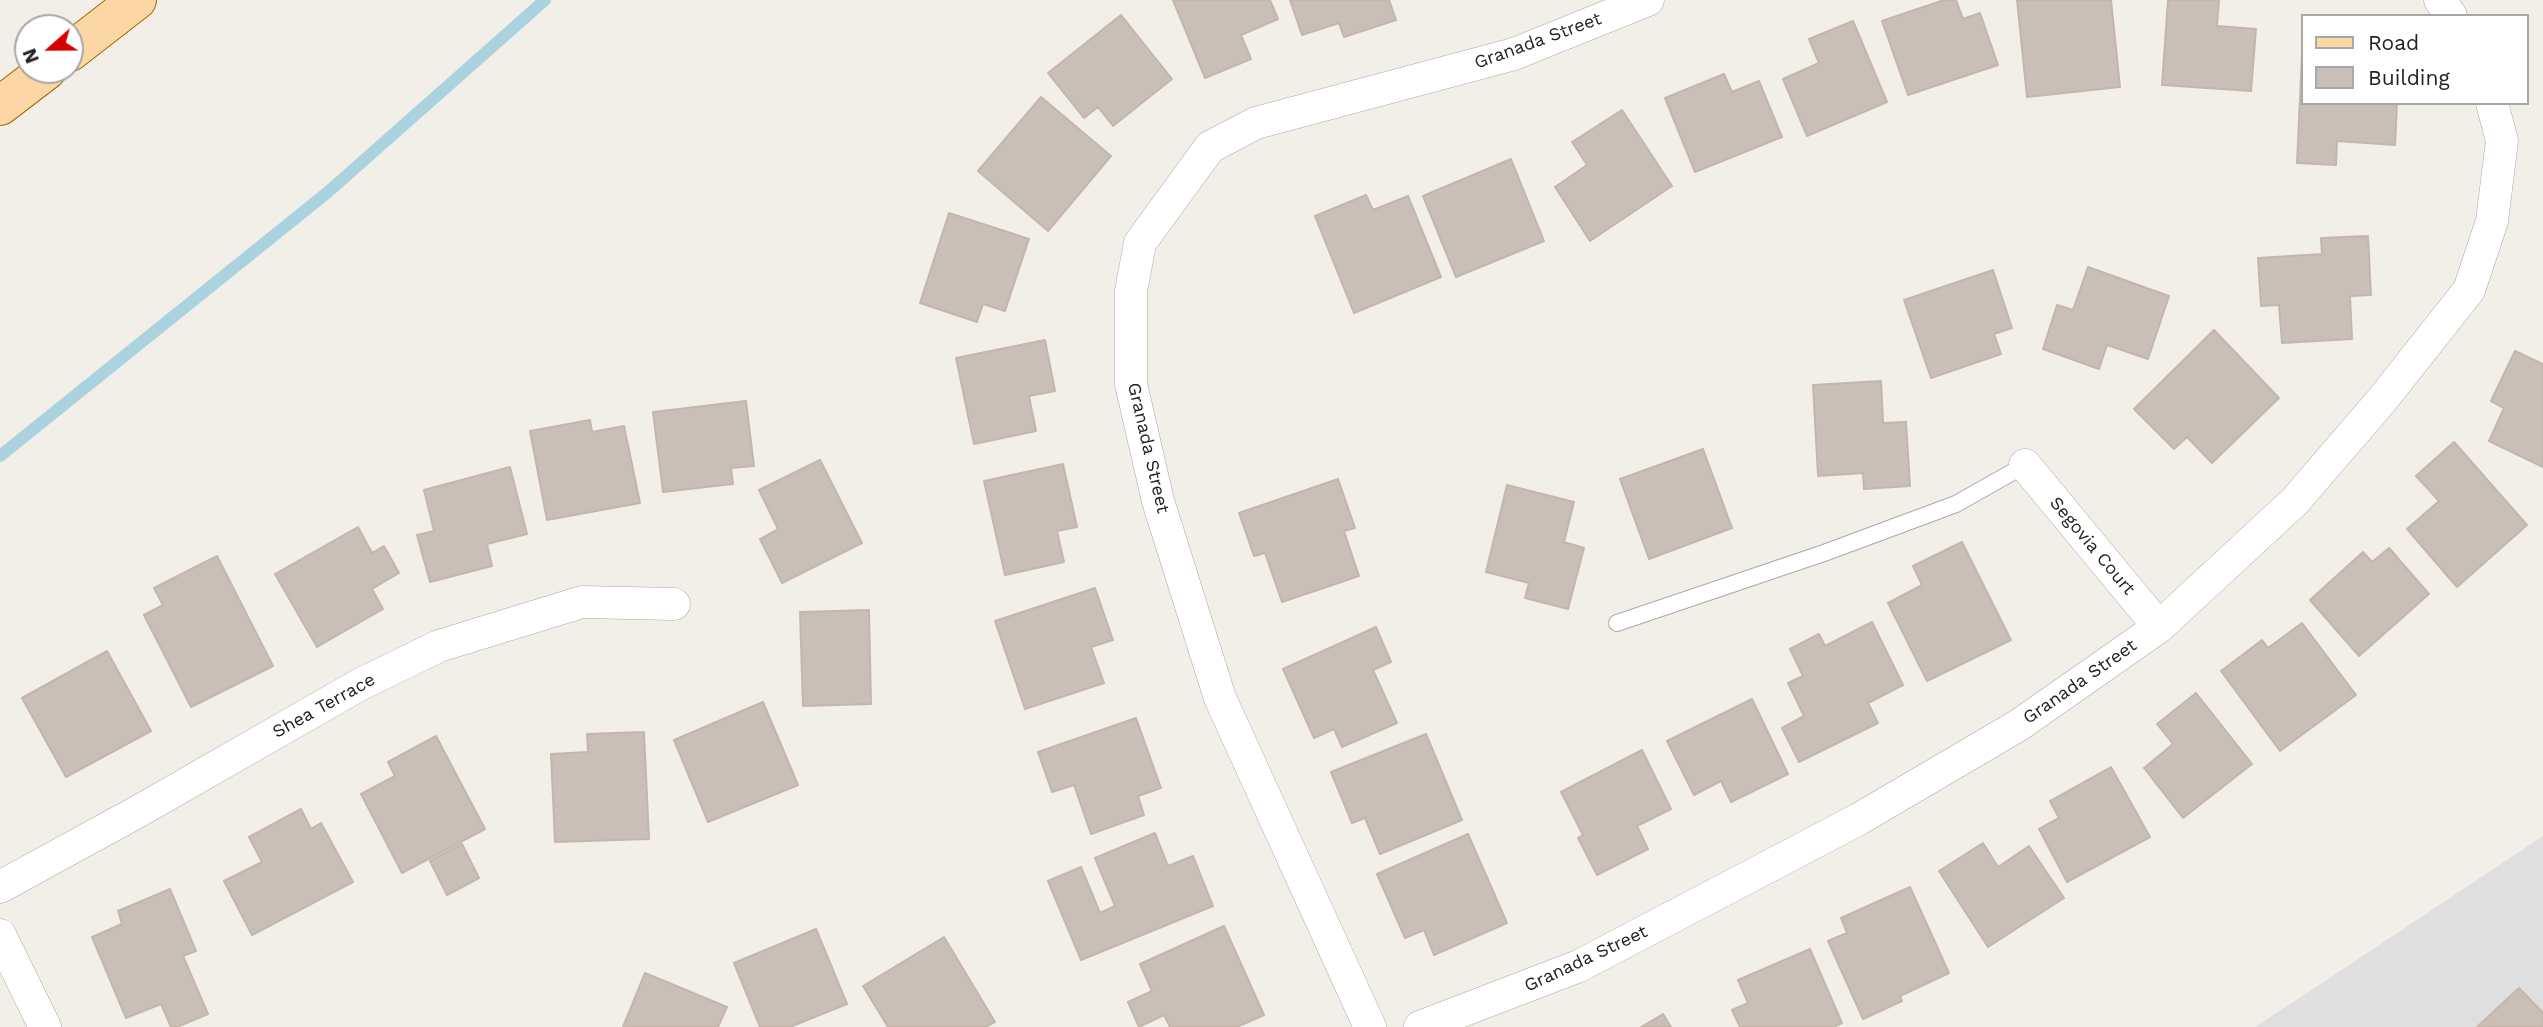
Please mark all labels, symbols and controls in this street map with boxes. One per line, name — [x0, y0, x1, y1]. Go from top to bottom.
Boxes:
street label: Granada Street — [1472, 8, 1604, 74]
north arrow — [14, 14, 84, 84]
legend — [2302, 14, 2529, 105]
text: Road — [2368, 30, 2419, 55]
text: N — [18, 45, 44, 67]
text: Building — [2368, 65, 2450, 90]
street label: Granada Street — [1122, 381, 1174, 515]
street label: Segovia Court — [2045, 493, 2139, 599]
street label: Granada Street — [2019, 635, 2141, 729]
street label: Shea Terrace — [269, 669, 379, 743]
street label: Granada Street — [1521, 921, 1651, 997]

